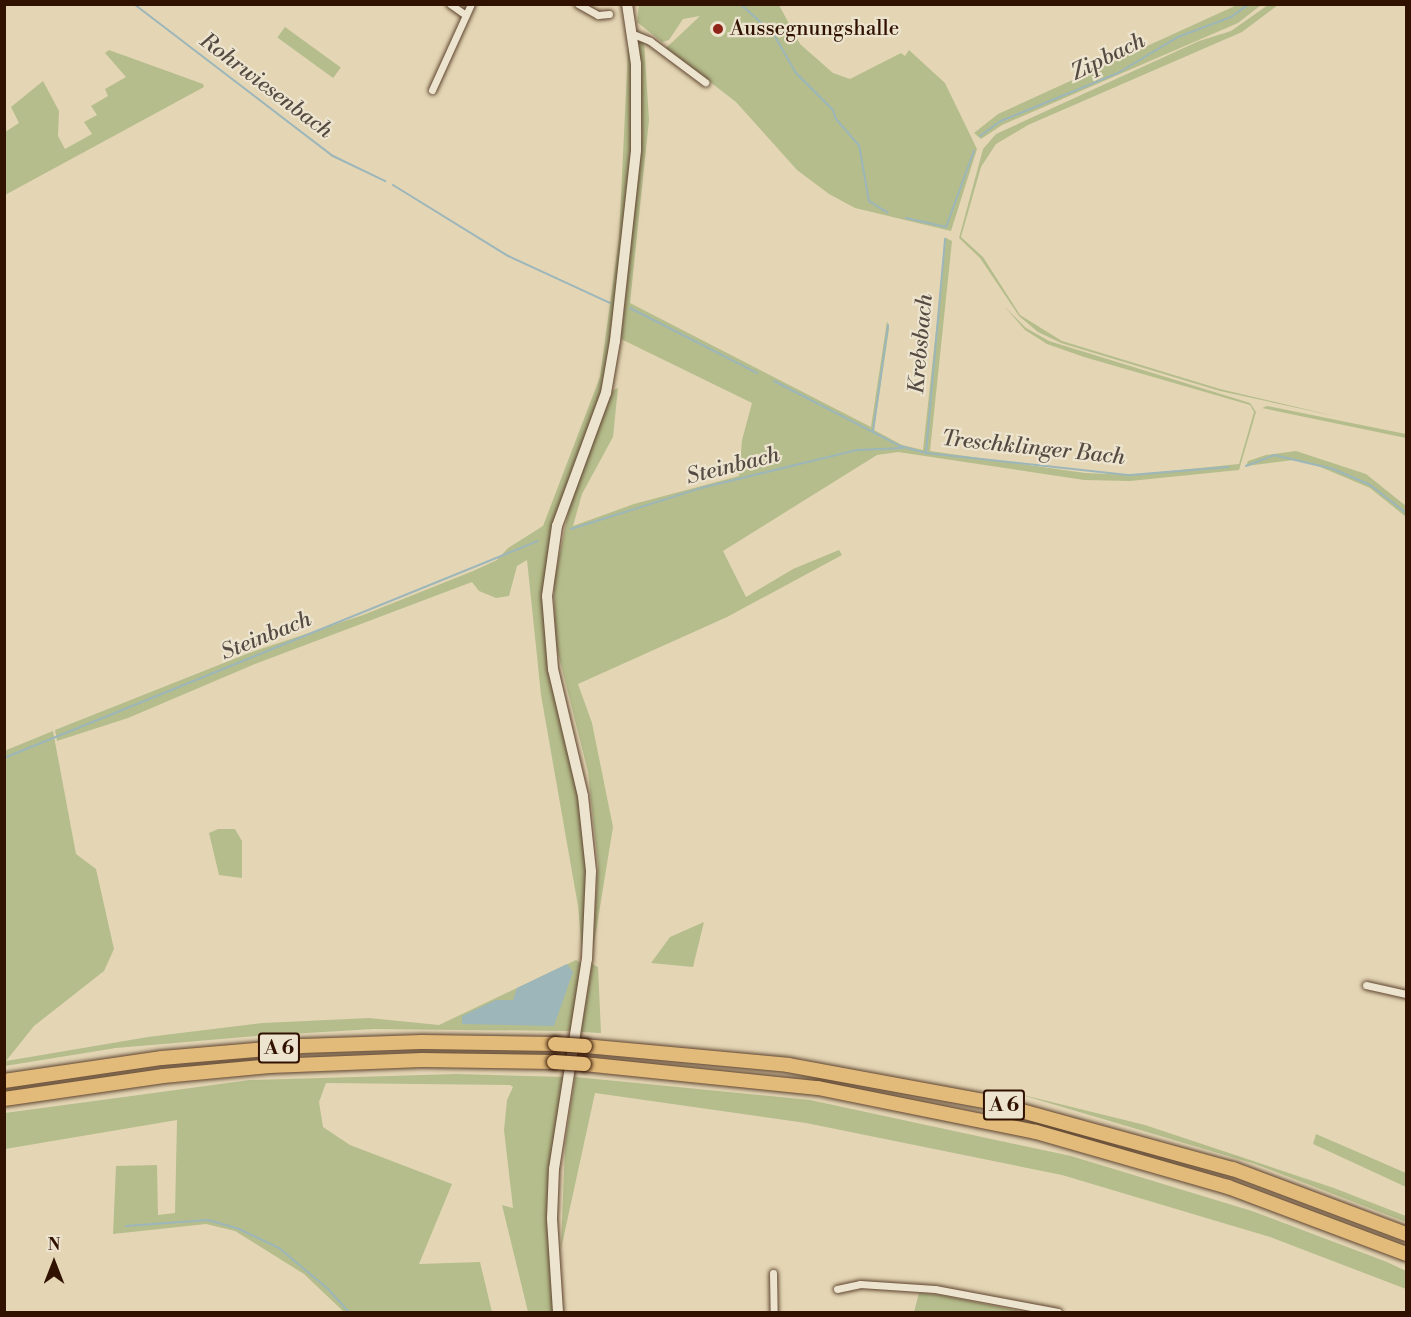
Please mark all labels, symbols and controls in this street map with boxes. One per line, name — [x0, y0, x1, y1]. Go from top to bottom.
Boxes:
place label: Aussegnungshalle — [730, 16, 899, 42]
marker: Aussegnungshalle — [711, 22, 725, 36]
water label: Rohrwiesenbach — [195, 28, 337, 144]
water label: Zipbach — [1066, 28, 1150, 86]
water label: Krebsbach — [903, 293, 939, 395]
water label: Treschklinger Bach — [940, 425, 1126, 471]
water label: Steinbach — [684, 442, 782, 490]
water label: Steinbach — [217, 606, 315, 666]
road number: A 6 — [256, 1031, 302, 1065]
road number: A 6 — [982, 1088, 1026, 1122]
north arrow — [24, 1233, 84, 1293]
text: N — [48, 1235, 60, 1255]

